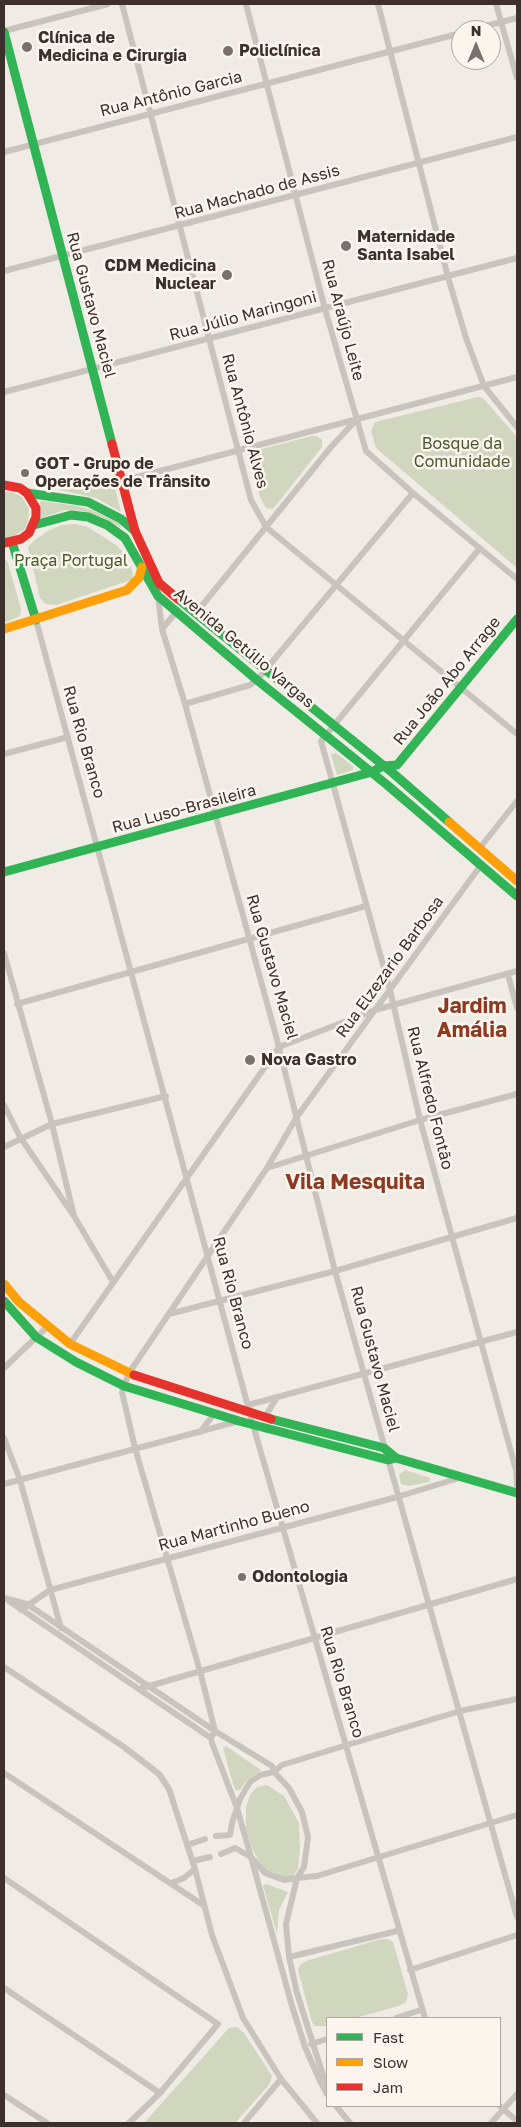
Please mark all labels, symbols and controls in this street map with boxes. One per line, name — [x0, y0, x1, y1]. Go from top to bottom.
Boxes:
north arrow — [451, 20, 501, 70]
text: N — [471, 22, 481, 39]
place label: Clínica de Medicina e Cirurgia — [38, 28, 187, 66]
marker: Clínica de Medicina e Cirurgia — [20, 40, 34, 54]
place label: Policlínica — [239, 41, 320, 61]
marker: Policlínica — [221, 44, 235, 58]
street label: Rua Antônio Garcia — [98, 67, 244, 121]
street label: Rua Machado de Assis — [172, 161, 342, 223]
place label: Maternidade Santa Isabel — [357, 227, 455, 265]
street label: Rua Gustavo Maciel — [62, 230, 120, 380]
marker: Maternidade Santa Isabel — [339, 239, 353, 253]
place label: CDM Medicina Nuclear — [105, 256, 216, 294]
street label: Rua Araújo Leite — [318, 257, 368, 383]
marker: CDM Medicina Nuclear — [220, 268, 234, 282]
street label: Rua Júlio Maringoni — [167, 287, 319, 345]
street label: Rua Antônio Alves — [218, 351, 272, 491]
park label: Bosque da Comunidade — [414, 434, 510, 472]
place label: GOT - Grupo de Operações de Trânsito — [35, 454, 210, 492]
marker: GOT - Grupo de Operações de Trânsito — [19, 467, 31, 479]
park label: Praça Portugal — [14, 551, 128, 571]
street label: Avenida Getúlio Vargas — [170, 584, 318, 712]
street label: Rua João Abo Arrage — [389, 613, 505, 749]
street label: Rua Rio Branco — [59, 684, 109, 800]
street label: Rua Luso-Brasileira — [110, 781, 258, 837]
street label: Rua Gustavo Maciel — [242, 892, 302, 1042]
street label: Rua Elzezario Barbosa — [332, 893, 448, 1041]
district label: Jardim Amália — [437, 993, 507, 1043]
street label: Rua Alfredo Fontão — [403, 1024, 457, 1172]
place label: Nova Gastro — [261, 1050, 357, 1070]
marker: Nova Gastro — [243, 1053, 257, 1067]
district label: Vila Mesquita — [285, 1169, 425, 1195]
street label: Rua Rio Branco — [209, 1234, 257, 1352]
street label: Rua Gustavo Maciel — [346, 1284, 404, 1434]
street label: Rua Martinho Bueno — [156, 1497, 312, 1555]
place label: Odontologia — [252, 1567, 348, 1587]
marker: Odontologia — [236, 1571, 248, 1583]
street label: Rua Rio Branco — [316, 1624, 368, 1740]
legend — [326, 2017, 501, 2107]
text: Fast — [373, 2028, 404, 2046]
text: Slow — [373, 2053, 408, 2071]
text: Jam — [373, 2078, 403, 2096]

